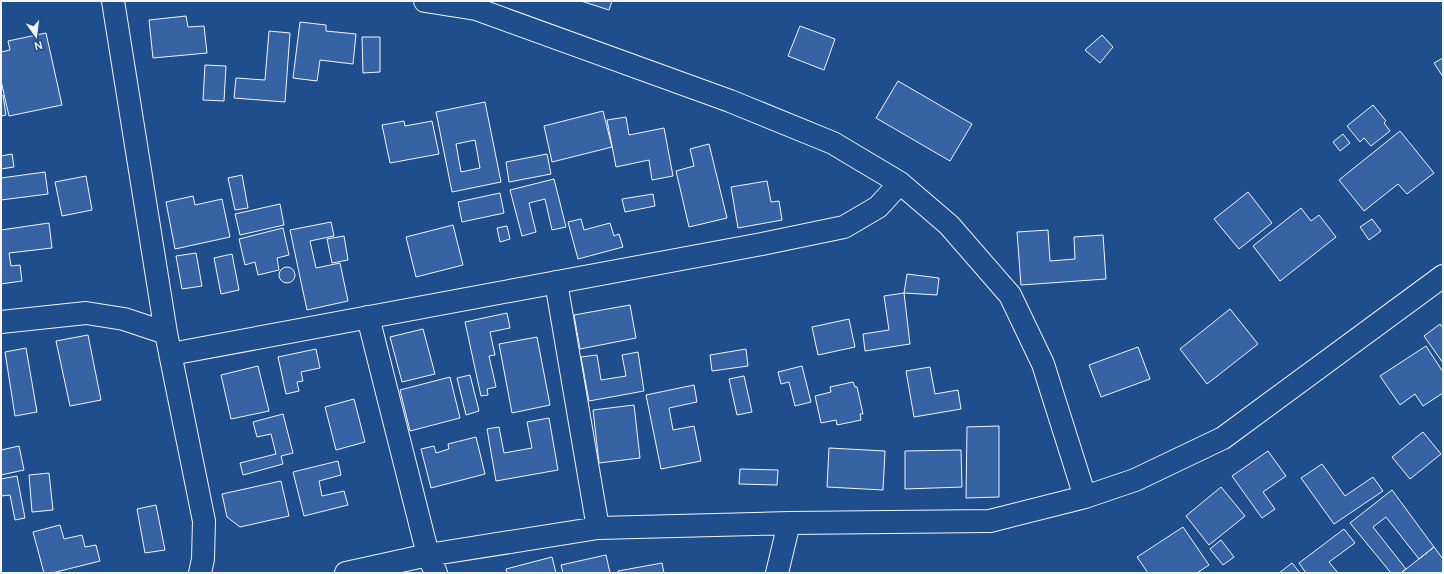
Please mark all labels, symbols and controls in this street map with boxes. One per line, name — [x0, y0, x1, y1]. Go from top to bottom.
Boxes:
north arrow — [16, 16, 56, 56]
text: N — [33, 38, 44, 54]

